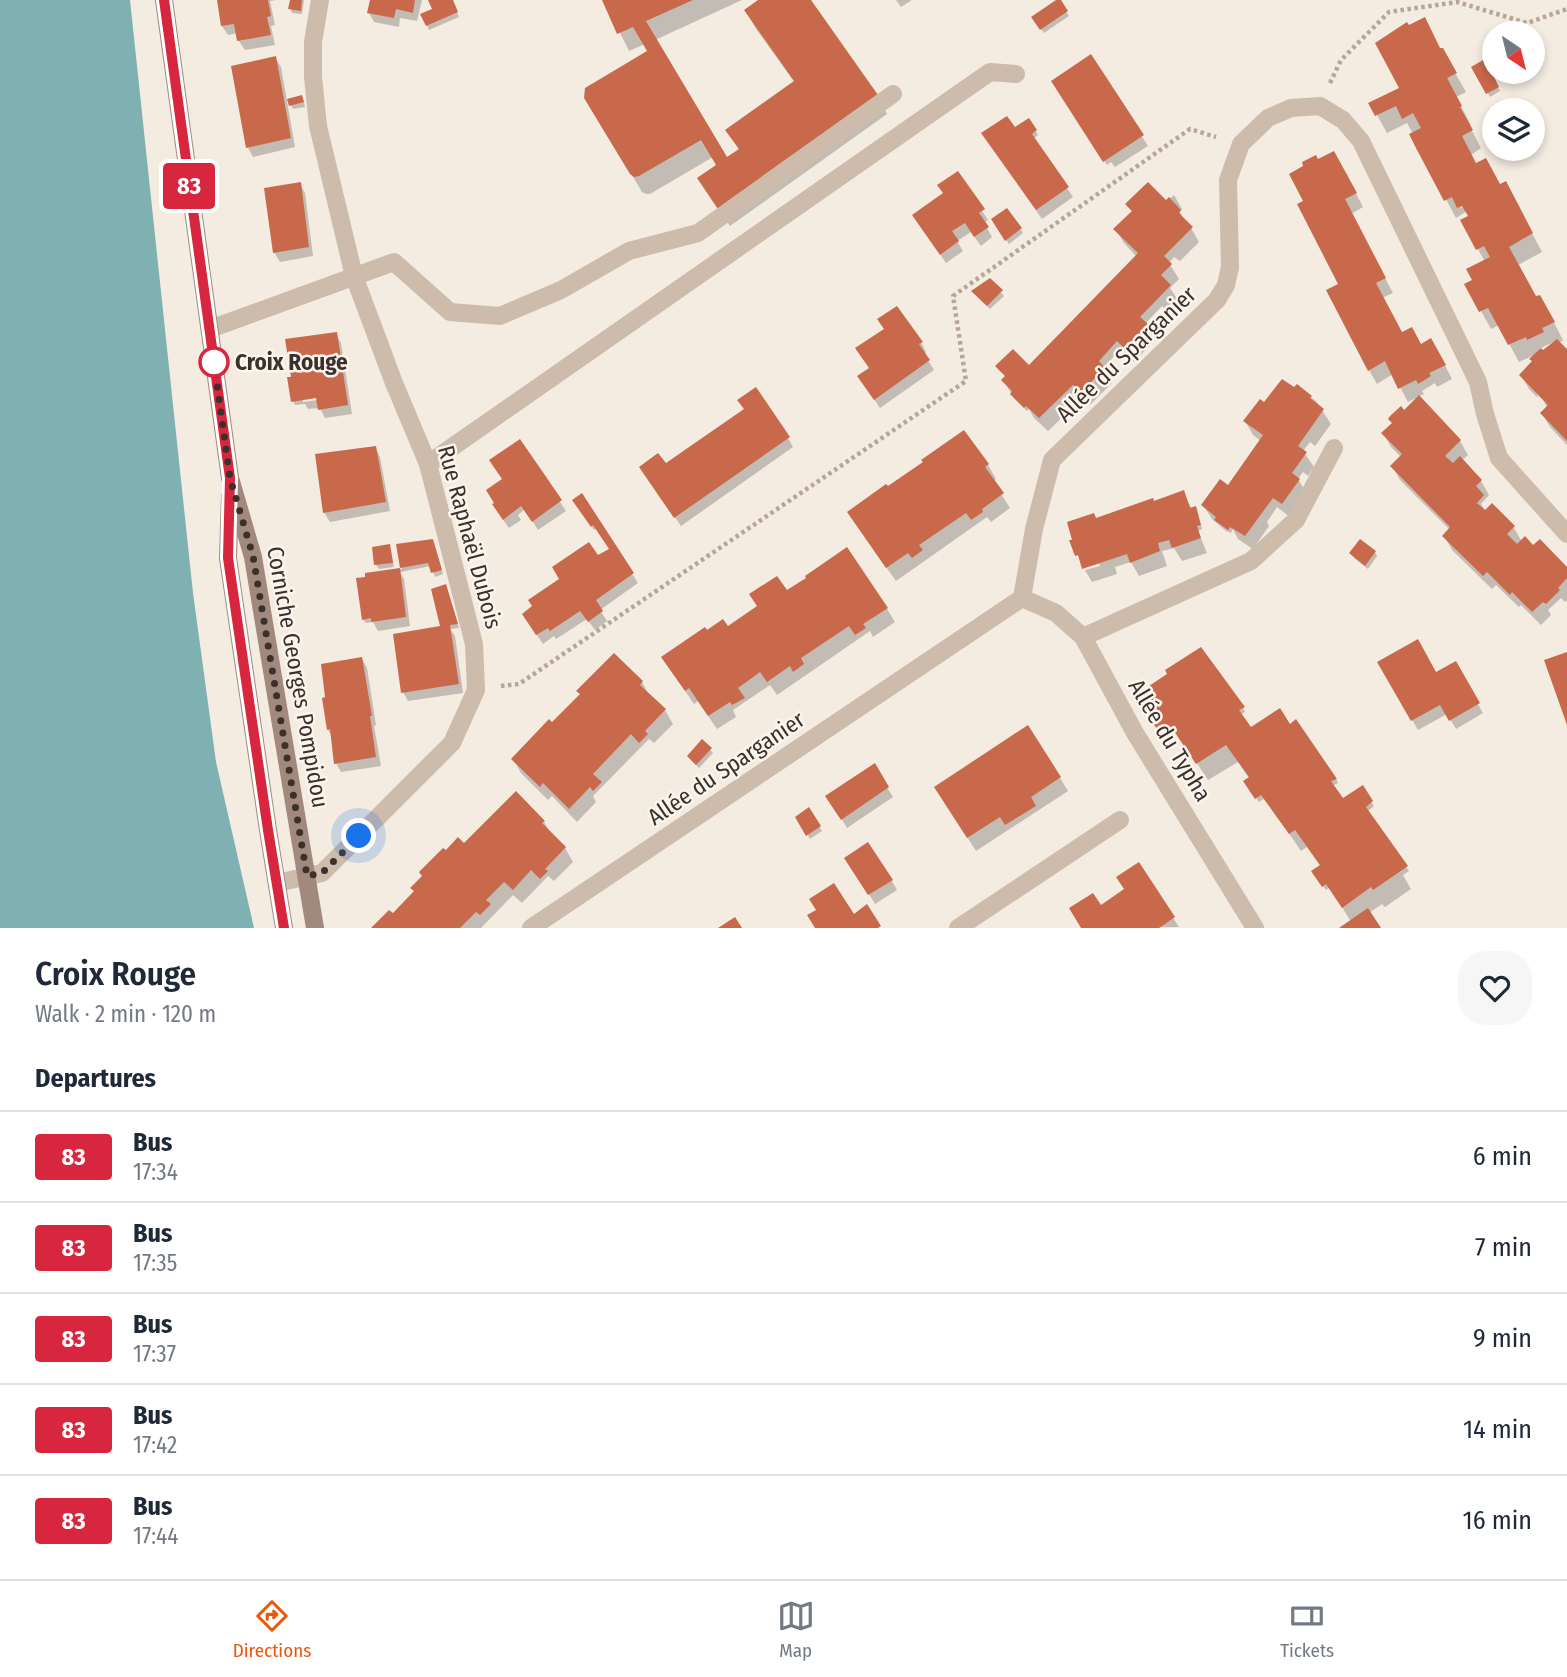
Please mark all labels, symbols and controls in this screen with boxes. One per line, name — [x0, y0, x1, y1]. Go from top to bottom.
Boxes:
north arrow — [1482, 21, 1545, 84]
map controls — [1482, 21, 1545, 161]
button: layers — [1482, 98, 1545, 161]
line badge: 83 — [158, 163, 220, 209]
text: 83 — [177, 172, 201, 200]
street label: Allée du Sparganier — [1050, 280, 1202, 428]
marker: Croix Rouge — [199, 347, 229, 377]
place label: Croix Rouge — [235, 348, 348, 376]
street label: Rue Raphaël Dubois — [432, 442, 508, 632]
street label: Corniche Georges Pompidou — [261, 544, 335, 810]
street label: Allée du Typha — [1123, 674, 1217, 806]
street label: Allée du Sparganier — [642, 705, 810, 831]
your location — [341, 818, 376, 853]
button: heart — [1458, 951, 1532, 1025]
text: Croix Rouge — [35, 954, 196, 994]
text: Walk · 2 min · 120 m — [35, 1000, 216, 1028]
text: Departures — [35, 1063, 156, 1094]
text: Bus — [133, 1127, 172, 1158]
text: 6 min — [1473, 1141, 1532, 1172]
text: 83 — [61, 1143, 86, 1171]
text: 17:34 — [133, 1158, 178, 1186]
text: Bus — [133, 1218, 172, 1249]
text: 7 min — [1475, 1232, 1532, 1263]
text: 83 — [61, 1234, 86, 1262]
text: 17:35 — [133, 1249, 177, 1277]
text: Bus — [133, 1309, 172, 1340]
text: 9 min — [1473, 1323, 1532, 1354]
text: 83 — [61, 1325, 86, 1353]
text: 17:37 — [133, 1340, 176, 1368]
text: Bus — [133, 1400, 172, 1431]
text: 14 min — [1463, 1414, 1532, 1445]
text: 83 — [61, 1416, 86, 1444]
text: 17:42 — [133, 1431, 177, 1459]
text: Bus — [133, 1491, 172, 1522]
text: 16 min — [1463, 1505, 1532, 1536]
text: 83 — [61, 1507, 86, 1535]
text: 17:44 — [133, 1522, 178, 1550]
tab: Directions — [233, 1597, 311, 1662]
tab: Map — [777, 1597, 815, 1662]
tab: Tickets — [1280, 1597, 1334, 1662]

